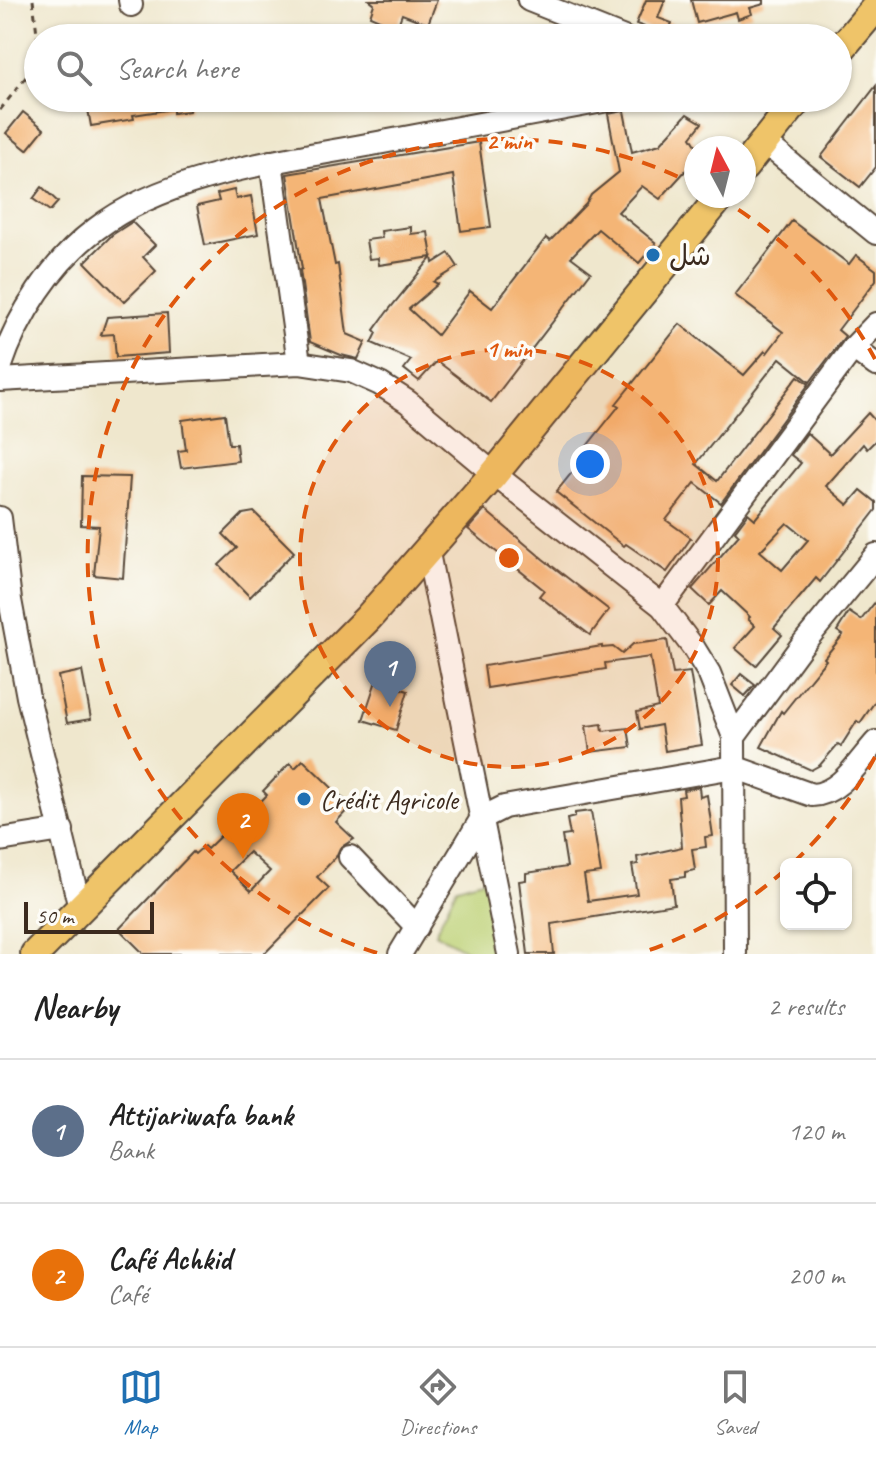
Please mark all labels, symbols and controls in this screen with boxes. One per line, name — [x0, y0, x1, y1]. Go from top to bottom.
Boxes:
search box — [24, 24, 852, 112]
icon: search — [52, 46, 96, 90]
text: Search here — [116, 49, 238, 87]
text: 2 min — [486, 126, 533, 156]
north arrow — [684, 136, 756, 208]
place label: شل — [669, 238, 711, 273]
marker: شل — [644, 246, 662, 264]
text: 1 min — [486, 334, 533, 364]
your location — [570, 444, 610, 484]
centre of rings — [495, 544, 523, 572]
pin: 1 — [364, 641, 416, 707]
place label: Crédit Agricole — [320, 782, 459, 817]
marker: Crédit Agricole — [295, 790, 313, 808]
pin: 2 — [217, 793, 269, 859]
map controls — [780, 858, 852, 930]
button: locate — [780, 858, 852, 930]
scale bar — [24, 898, 154, 934]
text: 50 m — [36, 902, 73, 930]
text: Nearby — [32, 985, 118, 1028]
text: 2 results — [768, 990, 844, 1023]
text: Attijariwafa bank — [108, 1096, 293, 1134]
text: 1 — [52, 1115, 64, 1148]
text: 120 m — [788, 1115, 844, 1148]
text: Bank — [108, 1134, 154, 1167]
text: Café Achkid — [108, 1240, 231, 1278]
text: 2 — [52, 1259, 64, 1292]
text: 200 m — [788, 1259, 844, 1292]
text: Café — [108, 1278, 148, 1311]
tab: Map — [119, 1365, 163, 1441]
tab: Directions — [400, 1365, 476, 1441]
tab: Saved — [713, 1365, 757, 1441]

